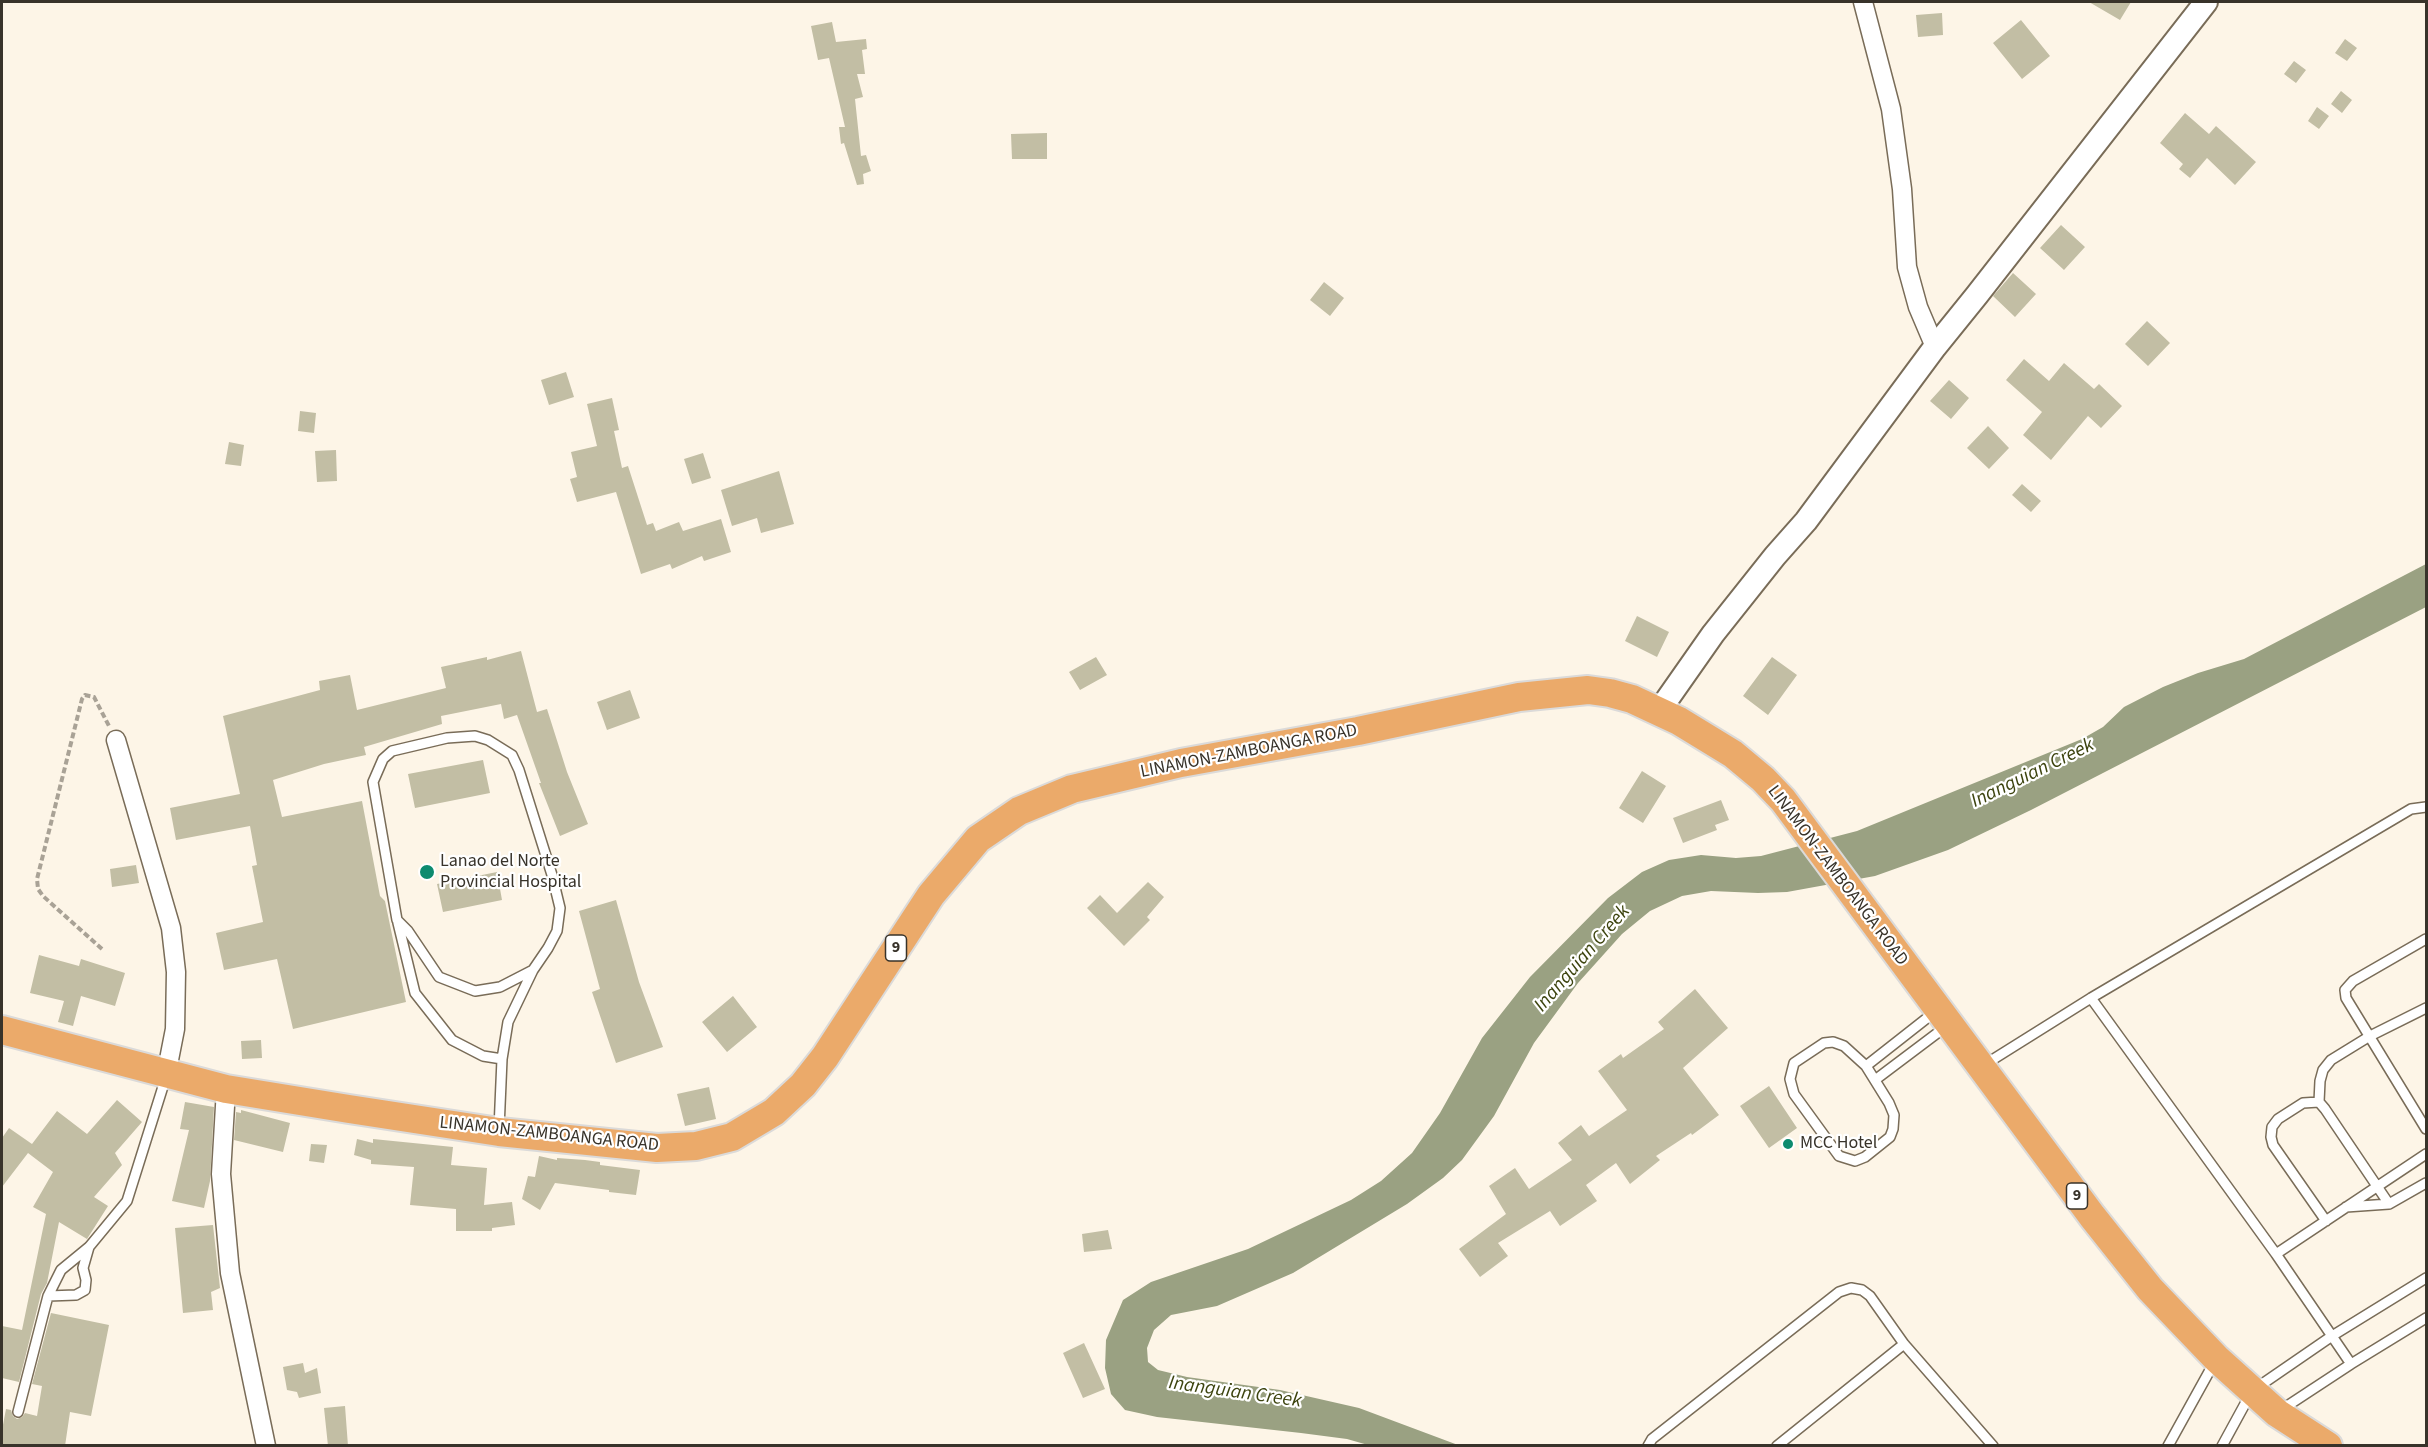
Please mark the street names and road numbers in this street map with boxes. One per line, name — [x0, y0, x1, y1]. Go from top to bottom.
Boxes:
street label: LINAMON-ZAMBOANGA ROAD — [1139, 720, 1359, 784]
street label: LINAMON-ZAMBOANGA ROAD — [1762, 782, 1912, 970]
road number: 9 — [886, 935, 906, 961]
street label: LINAMON-ZAMBOANGA ROAD — [438, 1113, 660, 1157]
road number: 9 — [2066, 1183, 2088, 1209]

